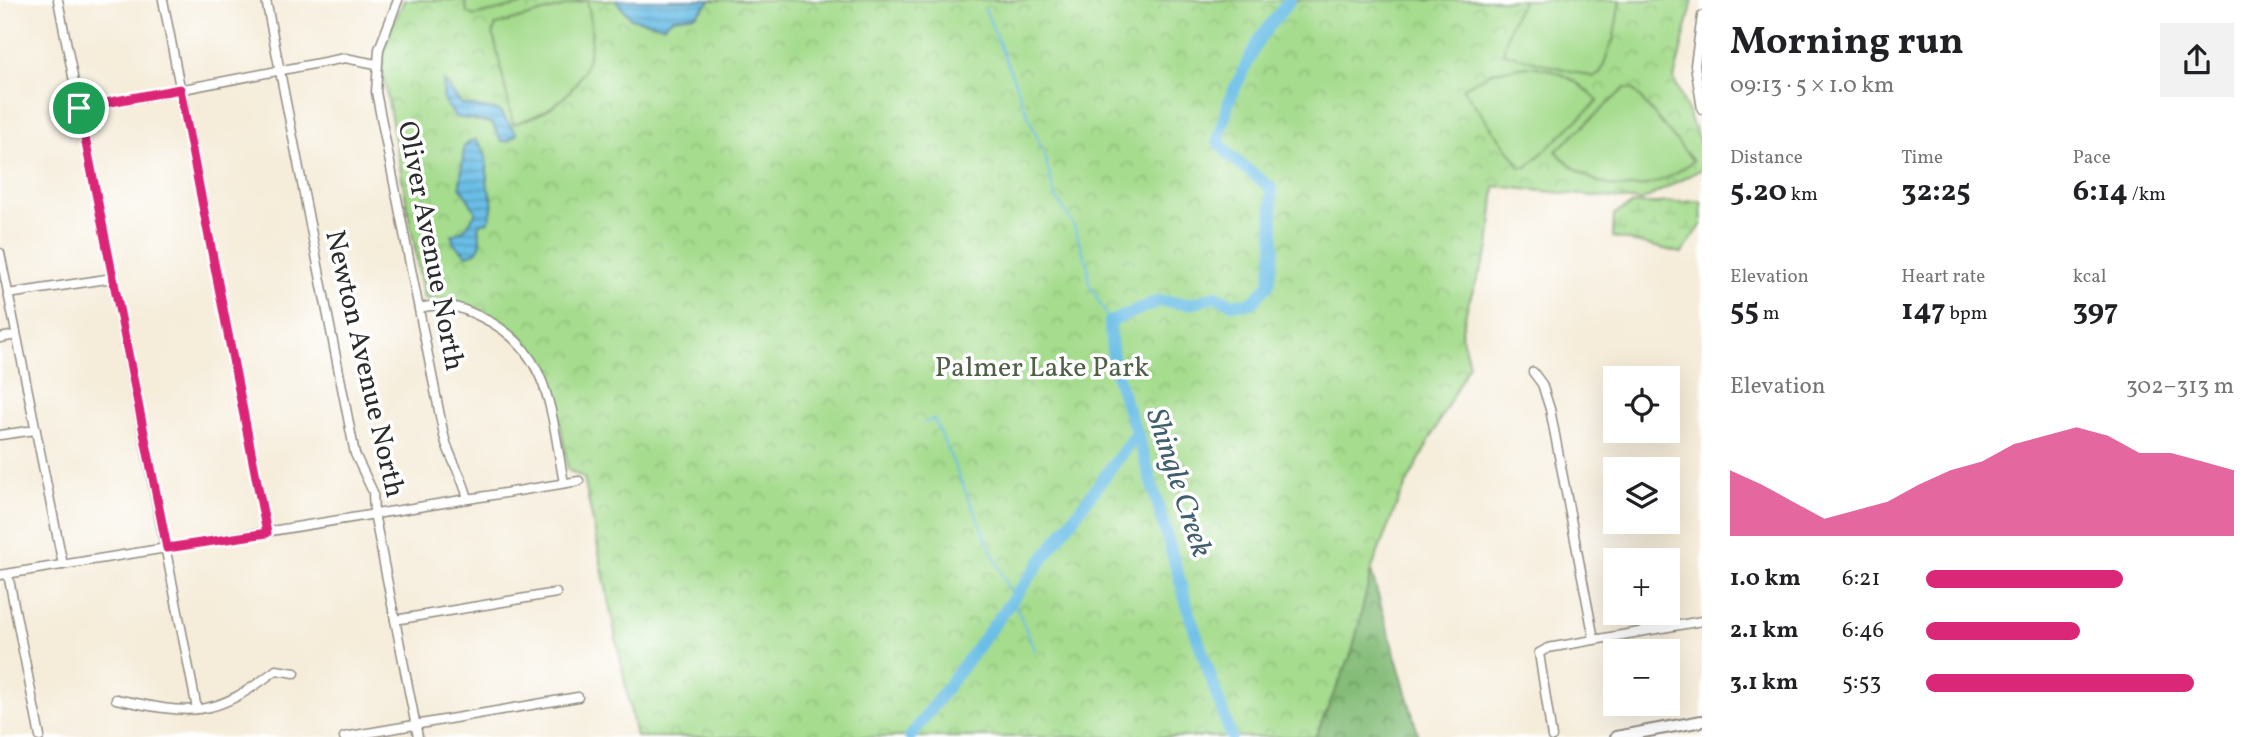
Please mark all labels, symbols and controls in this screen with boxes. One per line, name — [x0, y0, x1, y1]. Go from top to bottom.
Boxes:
text: Morning run — [1730, 17, 1964, 70]
button: share — [2160, 23, 2234, 97]
text: 09:13 · 5 × 1.0 km — [1730, 70, 1894, 102]
pin — [49, 78, 109, 138]
icon: arrive — [60, 89, 98, 127]
street label: Oliver Avenue North — [387, 118, 473, 374]
text: Distance — [1730, 145, 1803, 171]
text: Time — [1901, 145, 1943, 171]
text: Pace — [2073, 145, 2111, 171]
text: 5.20 — [1730, 171, 1787, 213]
text: 32:25 — [1901, 171, 1971, 213]
text: 6:14 — [2073, 171, 2128, 213]
text: km — [1787, 182, 1818, 208]
text: /km — [2128, 182, 2166, 208]
street label: Newton Avenue North — [314, 226, 414, 502]
text: Elevation — [1730, 264, 1809, 290]
text: Heart rate — [1901, 264, 1985, 290]
text: kcal — [2073, 264, 2106, 290]
text: 55 — [1730, 290, 1759, 332]
text: 147 — [1901, 290, 1946, 332]
text: 397 — [2073, 290, 2118, 332]
text: m — [1759, 301, 1780, 327]
text: bpm — [1946, 301, 1988, 327]
park label: Palmer Lake Park — [935, 349, 1149, 388]
map controls — [1603, 366, 1680, 716]
button: locate — [1603, 366, 1680, 443]
text: Elevation — [1730, 371, 1826, 403]
text: 302–313 m — [2126, 371, 2234, 403]
water label: Shingle Creek — [1134, 403, 1222, 563]
button: layers — [1603, 457, 1680, 534]
button: + — [1603, 548, 1680, 625]
text: 1.0 km — [1730, 563, 1801, 595]
text: 6:21 — [1842, 563, 1880, 595]
text: 2.1 km — [1730, 615, 1799, 647]
text: 6:46 — [1842, 615, 1884, 647]
button: − — [1603, 639, 1680, 716]
text: 3.1 km — [1730, 667, 1798, 699]
text: 5:53 — [1842, 667, 1881, 699]

